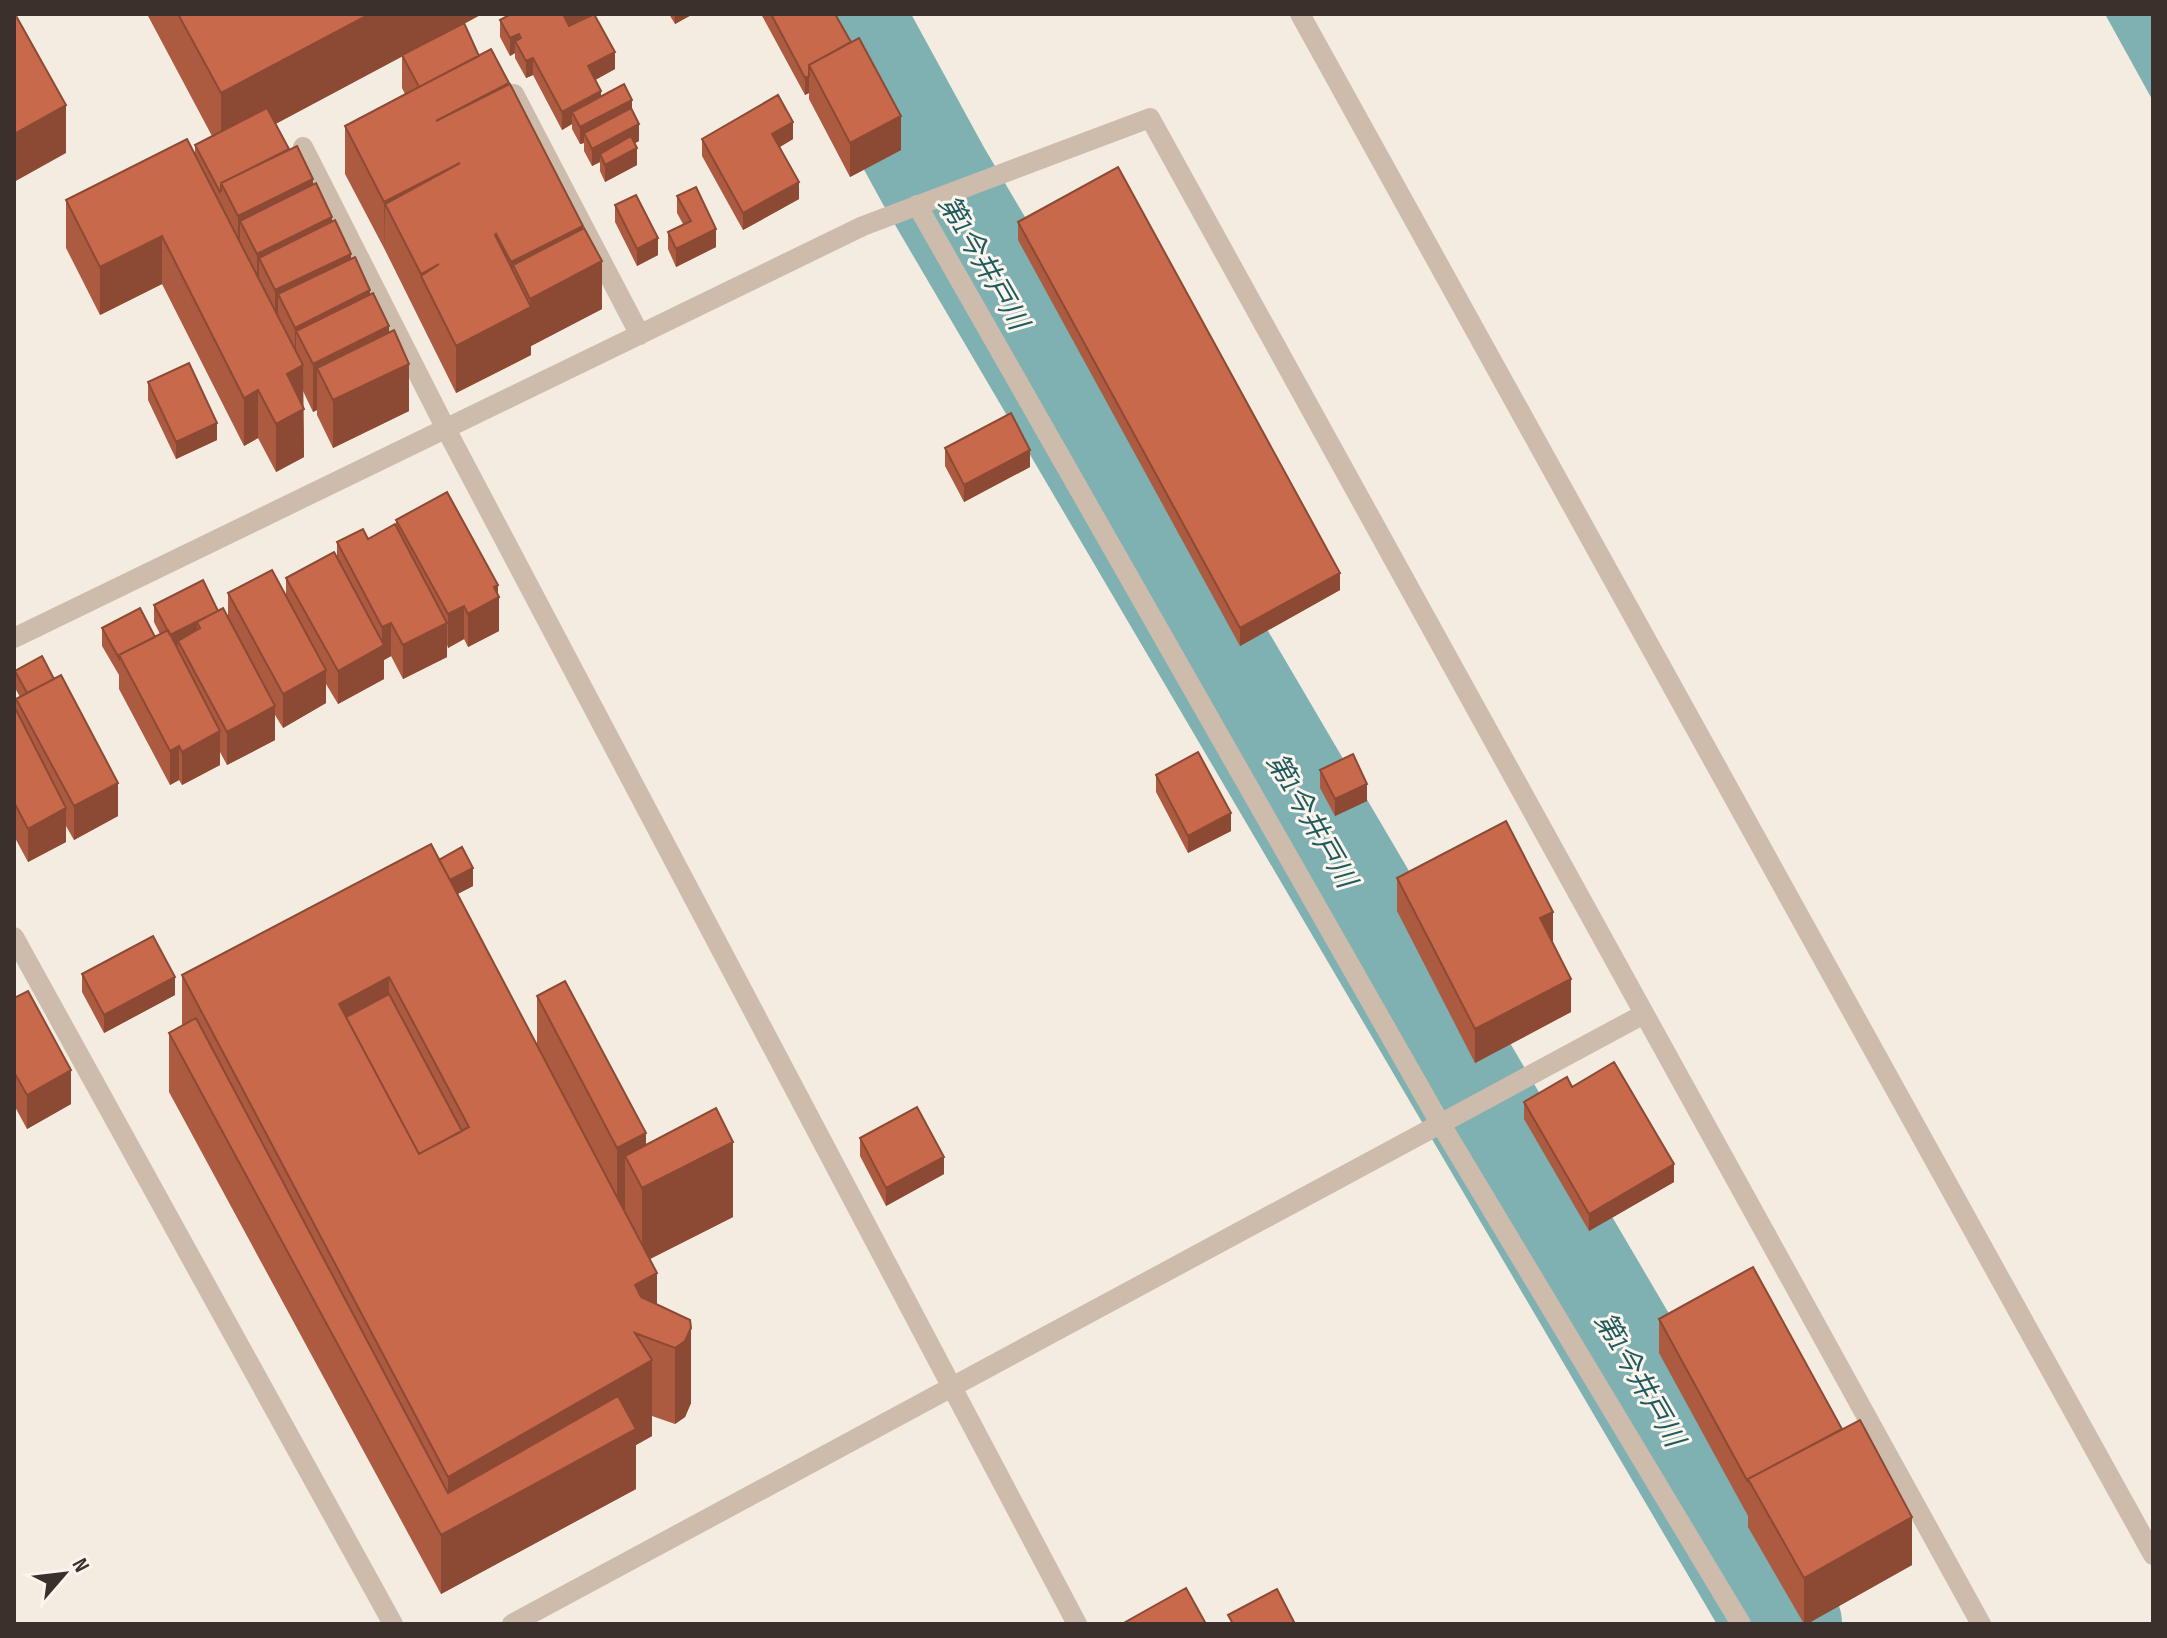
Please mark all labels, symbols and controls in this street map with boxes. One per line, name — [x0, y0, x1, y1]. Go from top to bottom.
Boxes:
water label: 第1今井戸川 — [931, 190, 1036, 338]
water label: 第1今井戸川 — [1259, 748, 1364, 896]
water label: 第1今井戸川 — [1587, 1307, 1692, 1455]
north arrow — [24, 1534, 104, 1614]
text: N — [66, 1554, 95, 1577]

